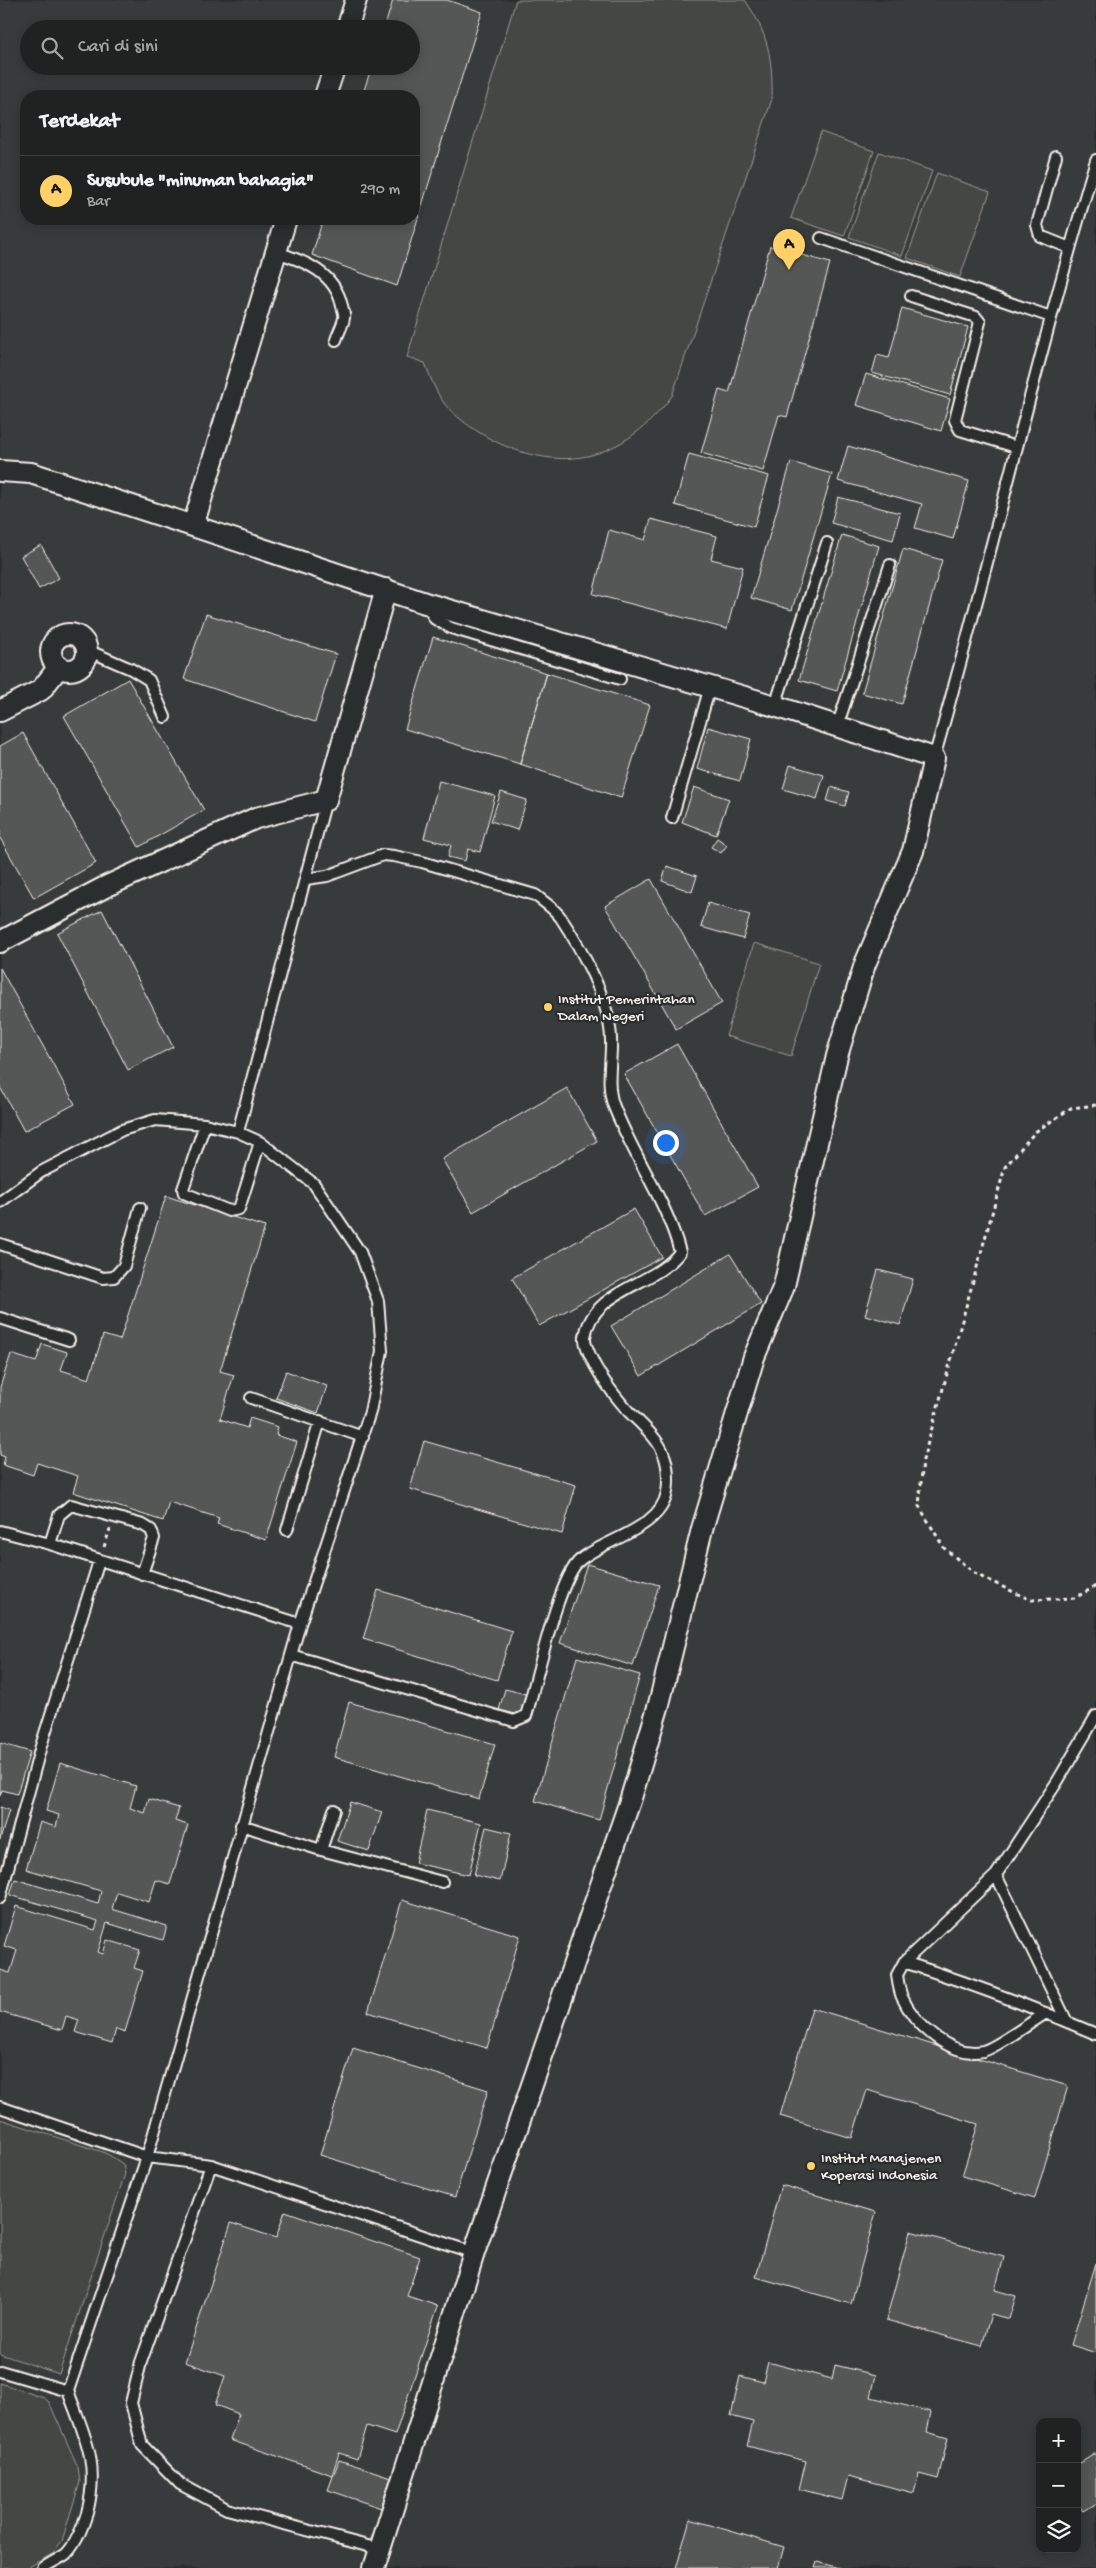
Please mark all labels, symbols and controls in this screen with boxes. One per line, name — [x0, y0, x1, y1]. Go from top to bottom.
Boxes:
search box — [20, 20, 420, 75]
icon: search — [38, 34, 66, 62]
text: Cari di sini — [78, 36, 158, 59]
text: Terdekat — [40, 110, 119, 135]
text: Susubule "minuman bahagia" — [87, 170, 314, 193]
text: A — [51, 181, 61, 200]
text: 290 m — [360, 181, 400, 200]
text: Bar — [87, 193, 110, 212]
pin: A — [773, 229, 805, 270]
place label: Institut Pemerintahan Dalam Negeri — [557, 991, 695, 1026]
marker: Institut Pemerintahan Dalam Negeri — [542, 1001, 554, 1013]
your location — [653, 1130, 679, 1156]
place label: Institut Manajemen Koperasi Indonesia — [821, 2150, 941, 2185]
marker: Institut Manajemen Koperasi Indonesia — [805, 2160, 817, 2172]
map controls — [1036, 2418, 1081, 2553]
button: + — [1036, 2418, 1081, 2463]
button: − — [1036, 2463, 1081, 2508]
button: layers — [1036, 2508, 1081, 2553]

